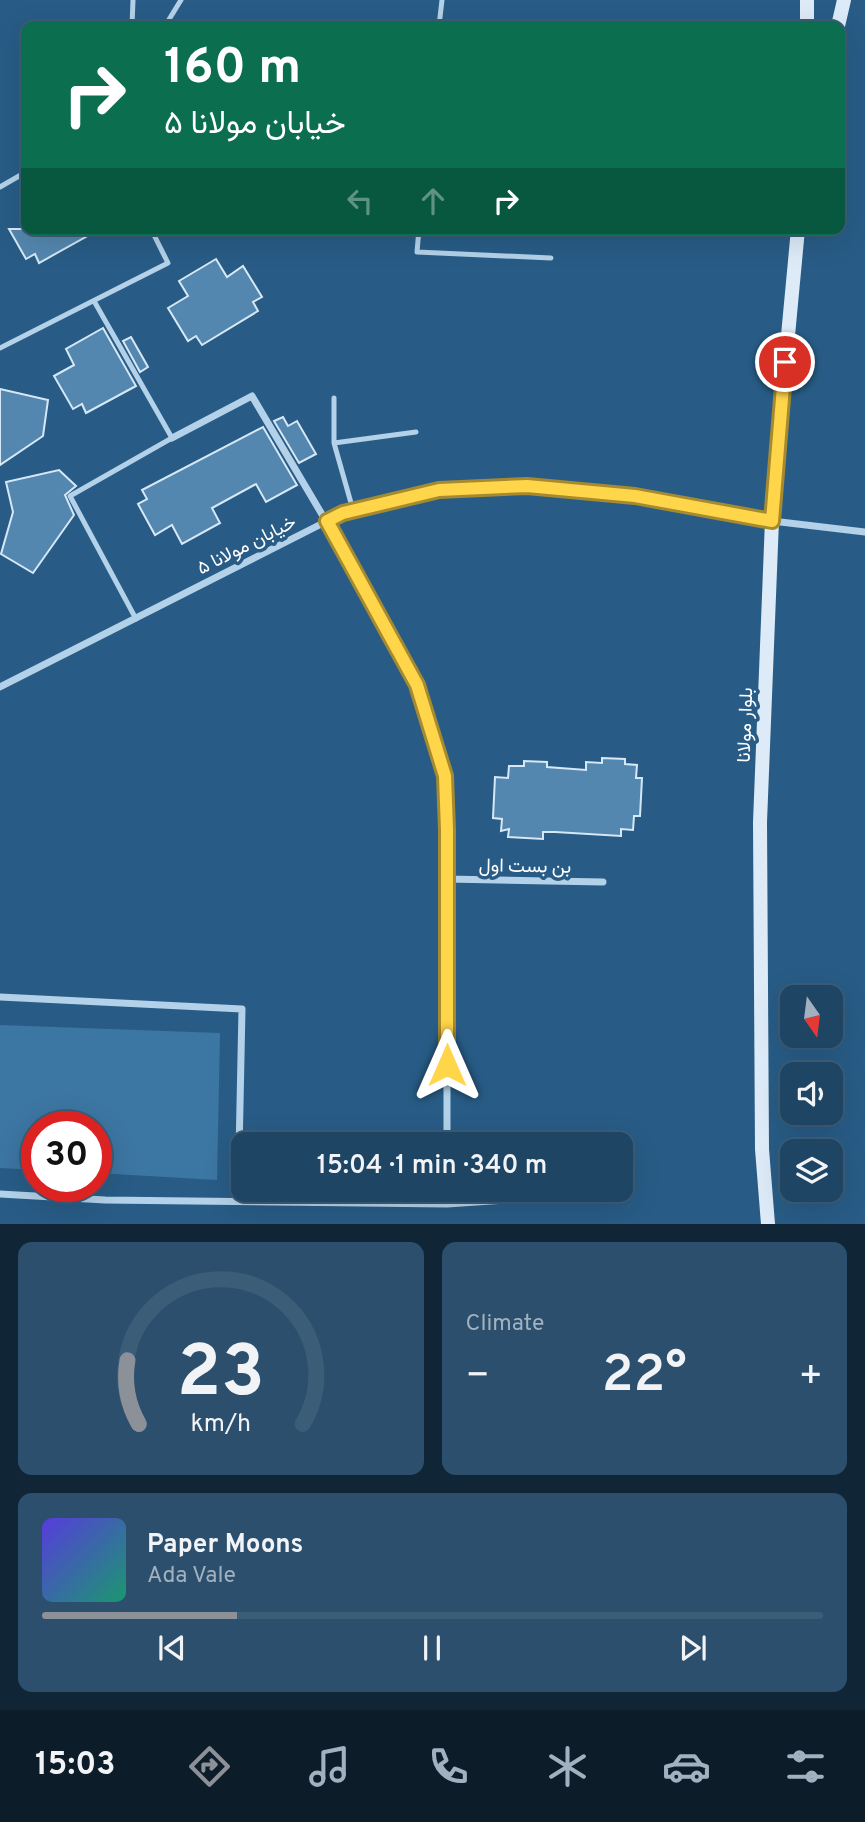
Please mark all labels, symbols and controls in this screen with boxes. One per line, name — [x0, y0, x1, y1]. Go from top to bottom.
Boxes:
text: 160 m — [164, 39, 301, 101]
icon: right — [49, 49, 140, 140]
text: خیابان مولانا ۵ — [164, 105, 346, 145]
icon: left — [341, 182, 379, 220]
icon: ahead — [414, 182, 452, 220]
icon: right — [487, 182, 525, 220]
pin — [755, 332, 815, 392]
icon: arrive — [766, 343, 804, 381]
street label: خیابان مولانا ۵ — [193, 511, 300, 581]
street label: بلوار مولانا — [733, 687, 759, 763]
street label: بن بست اول — [478, 854, 571, 880]
north arrow — [780, 985, 844, 1048]
map controls — [780, 985, 843, 1202]
position arrow — [410, 1028, 484, 1102]
button: sound — [780, 1062, 843, 1125]
speed limit sign: 30 — [21, 1111, 112, 1202]
button: layers — [780, 1139, 843, 1202]
text: 15:04 · 1 min · 340 m — [317, 1150, 547, 1183]
text: Climate — [466, 1310, 544, 1339]
text: 23 — [177, 1331, 265, 1423]
text: 22° — [602, 1344, 687, 1410]
text: − — [466, 1353, 490, 1402]
text: + — [798, 1353, 823, 1402]
text: km/h — [190, 1409, 251, 1441]
text: Paper Moons — [147, 1529, 303, 1562]
text: Ada Vale — [147, 1562, 236, 1591]
icon: previous — [153, 1629, 191, 1667]
icon: pause — [413, 1629, 451, 1667]
icon: next — [674, 1629, 712, 1667]
icon: directions — [185, 1742, 234, 1791]
icon: music — [305, 1742, 354, 1791]
icon: phone — [424, 1742, 473, 1791]
icon: climate — [543, 1742, 592, 1791]
icon: car — [662, 1742, 711, 1791]
icon: filters — [781, 1742, 830, 1791]
text: 15:03 — [35, 1746, 115, 1786]

